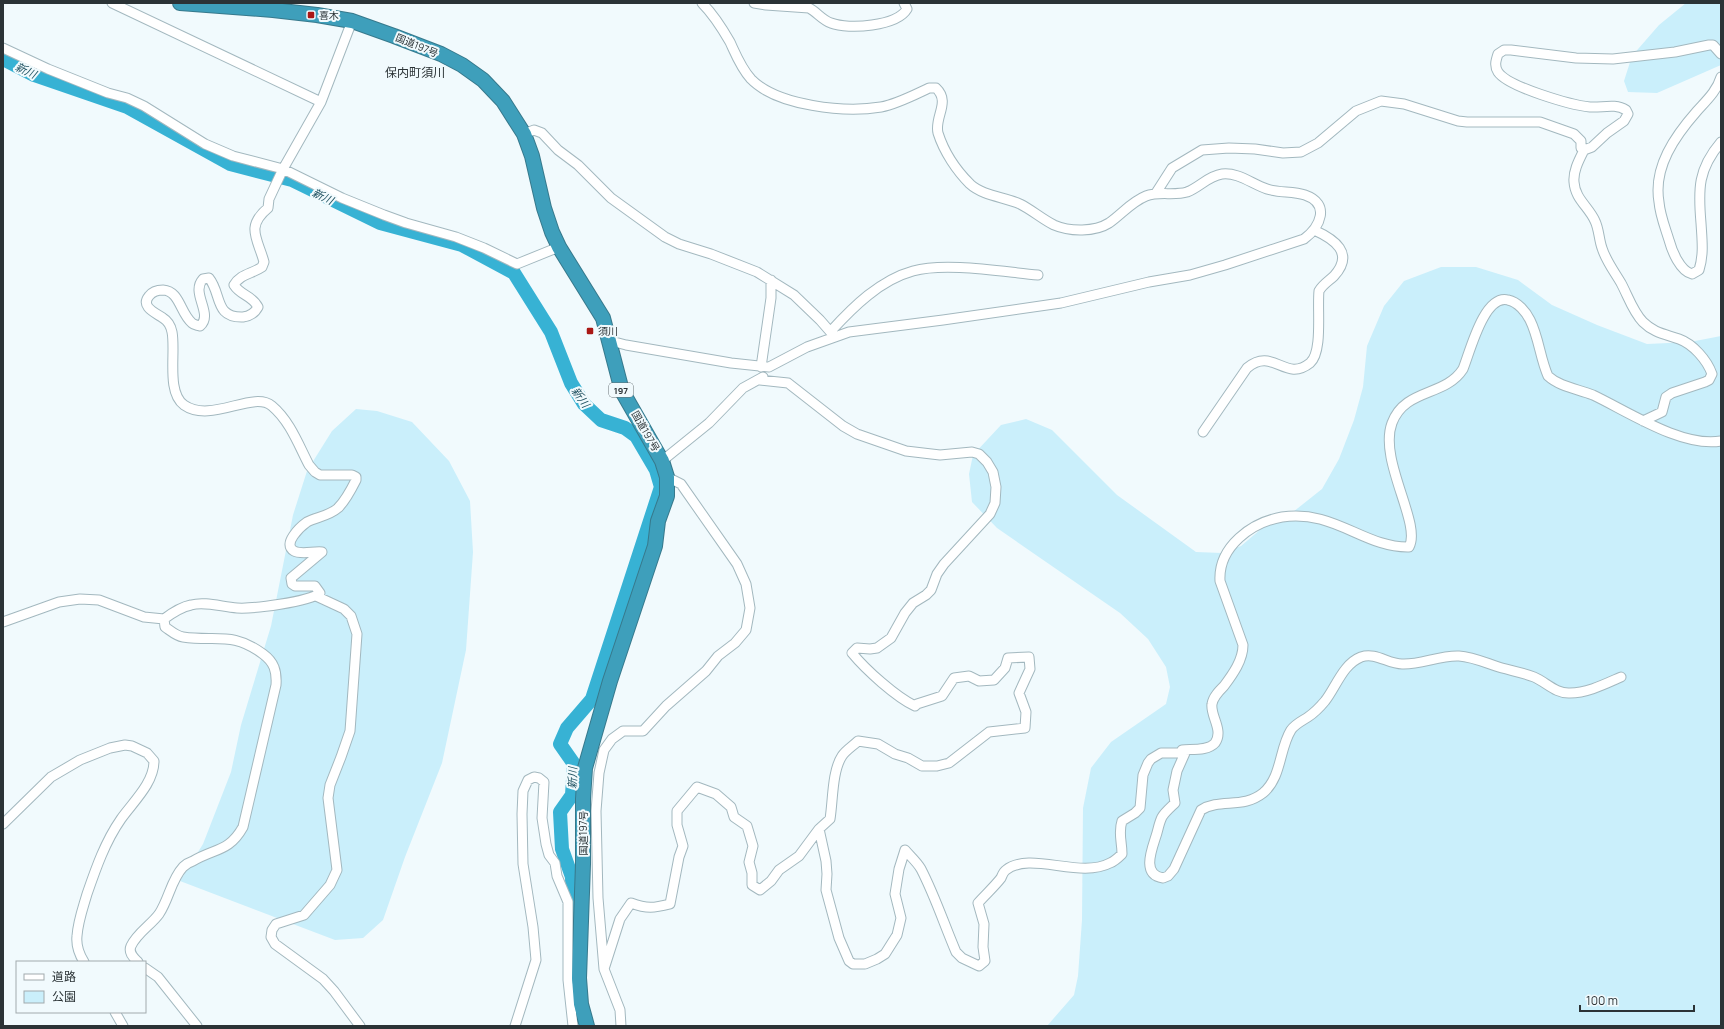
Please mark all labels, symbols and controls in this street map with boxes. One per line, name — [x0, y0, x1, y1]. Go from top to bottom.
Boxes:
place label: 喜木 — [319, 8, 339, 22]
marker: 喜木 — [306, 10, 316, 20]
street label: 国道197号 — [394, 30, 440, 60]
water label: 新川 — [13, 59, 40, 82]
district label: 保内町須川 — [385, 64, 445, 81]
water label: 新川 — [310, 184, 337, 208]
place label: 須川 — [598, 324, 618, 338]
marker: 須川 — [585, 326, 595, 336]
road number: 197 — [609, 383, 633, 397]
water label: 新川 — [568, 384, 594, 411]
street label: 国道197号 — [629, 408, 663, 454]
water label: 新川 — [564, 766, 580, 789]
street label: 国道197号 — [576, 811, 590, 856]
legend — [16, 961, 146, 1013]
text: 道路 — [52, 968, 76, 985]
scale bar — [1580, 987, 1694, 1013]
text: 公園 — [52, 988, 76, 1005]
text: 100 m — [1586, 992, 1618, 1009]

